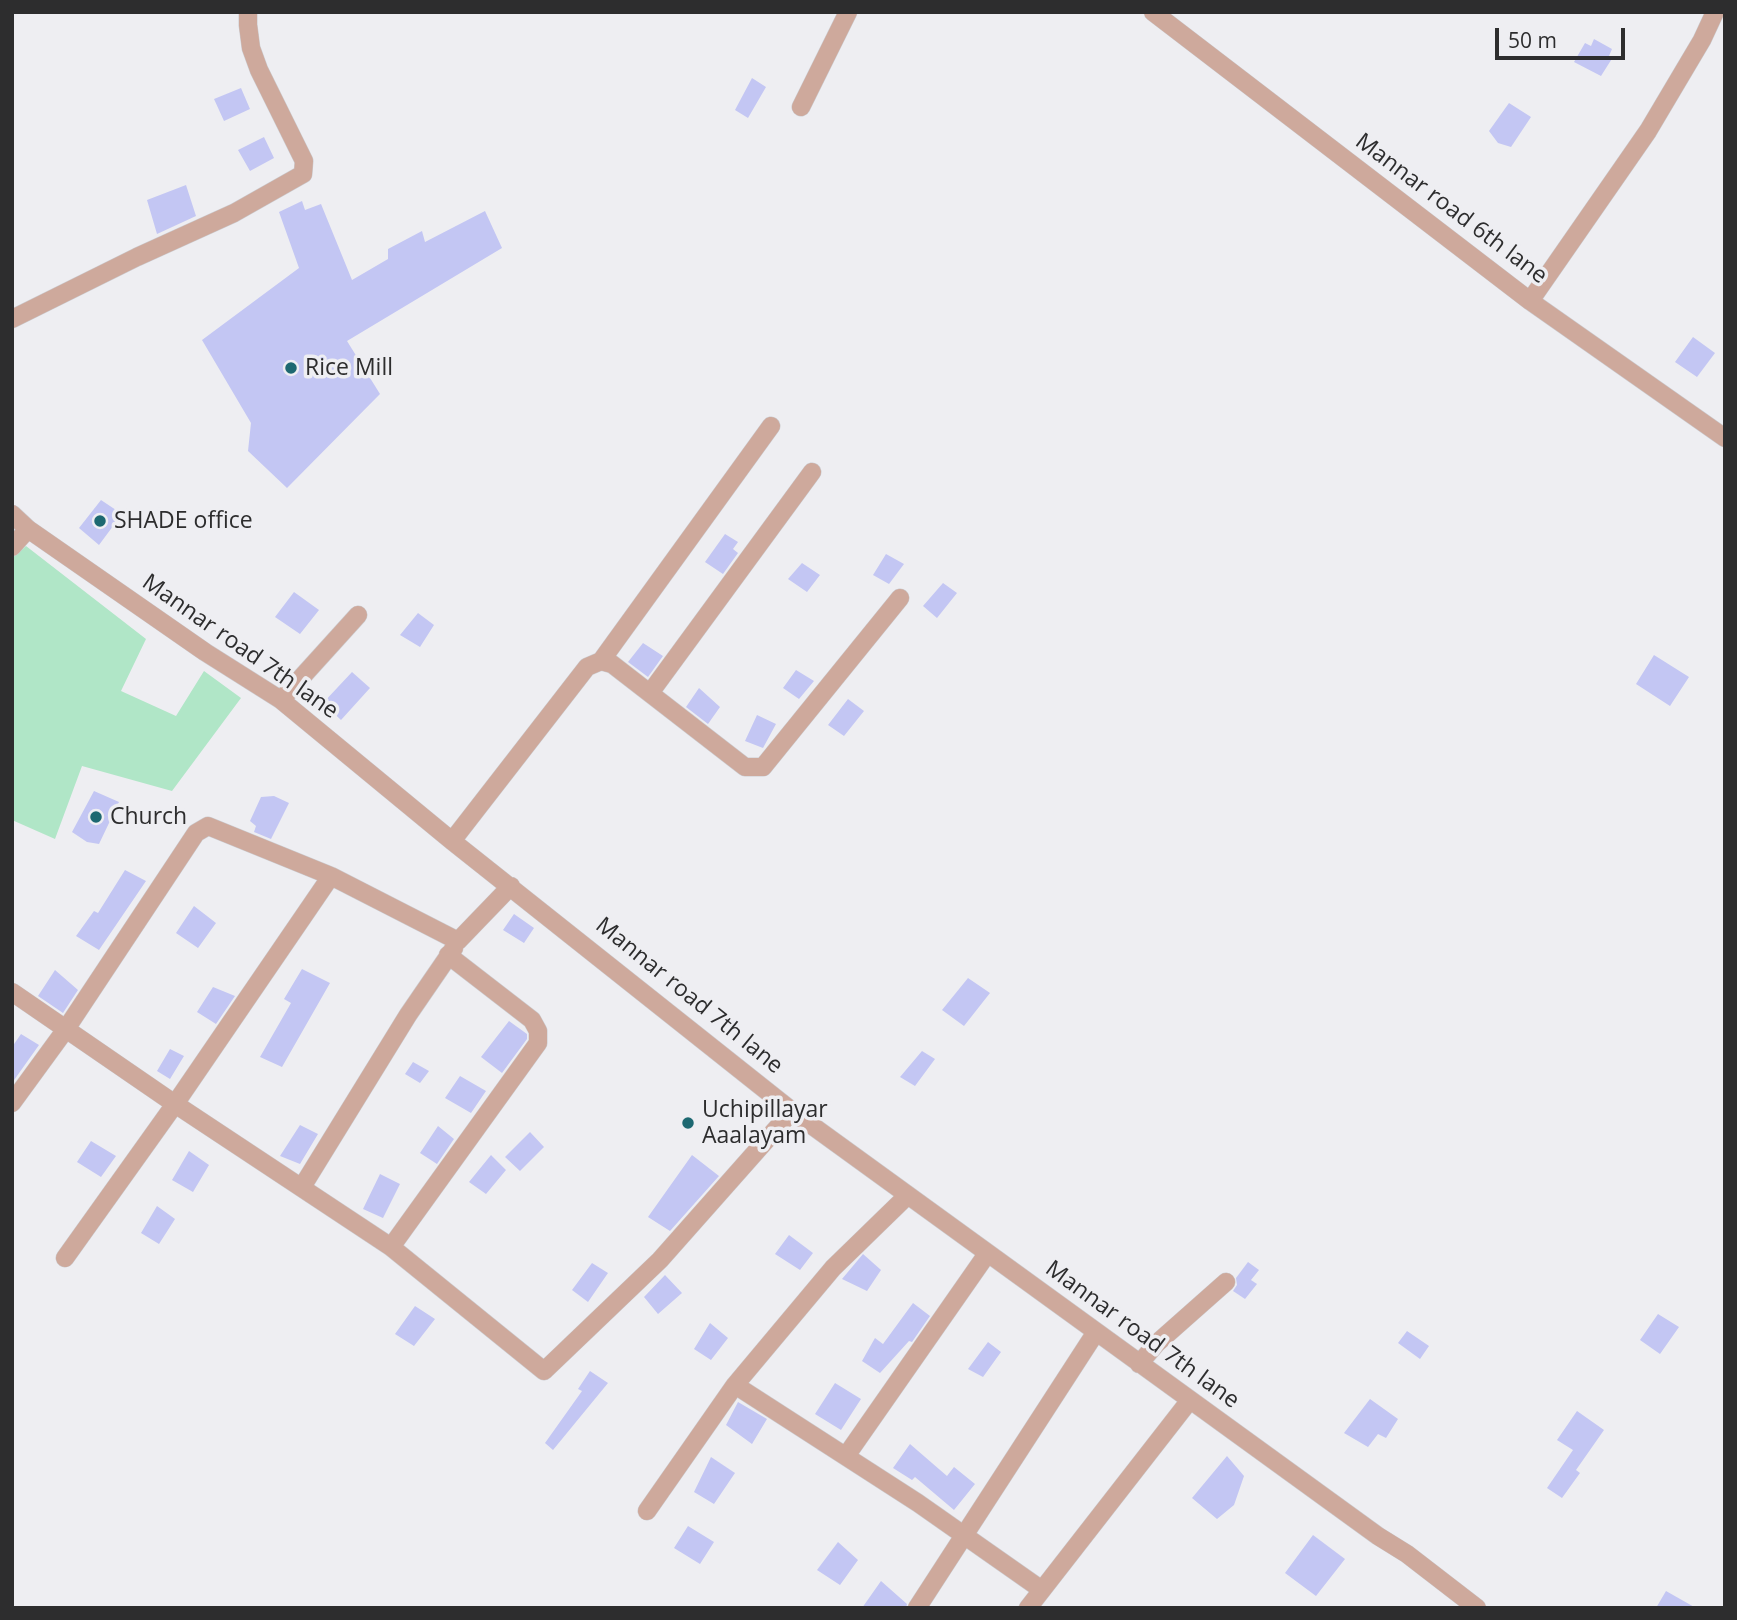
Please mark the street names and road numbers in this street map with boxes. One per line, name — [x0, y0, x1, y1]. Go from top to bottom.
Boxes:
street label: Mannar road 6th lane — [1350, 128, 1552, 290]
street label: Mannar road 7th lane — [137, 569, 343, 725]
street label: Mannar road 7th lane — [590, 912, 788, 1080]
street label: Mannar road 7th lane — [1040, 1255, 1244, 1415]

